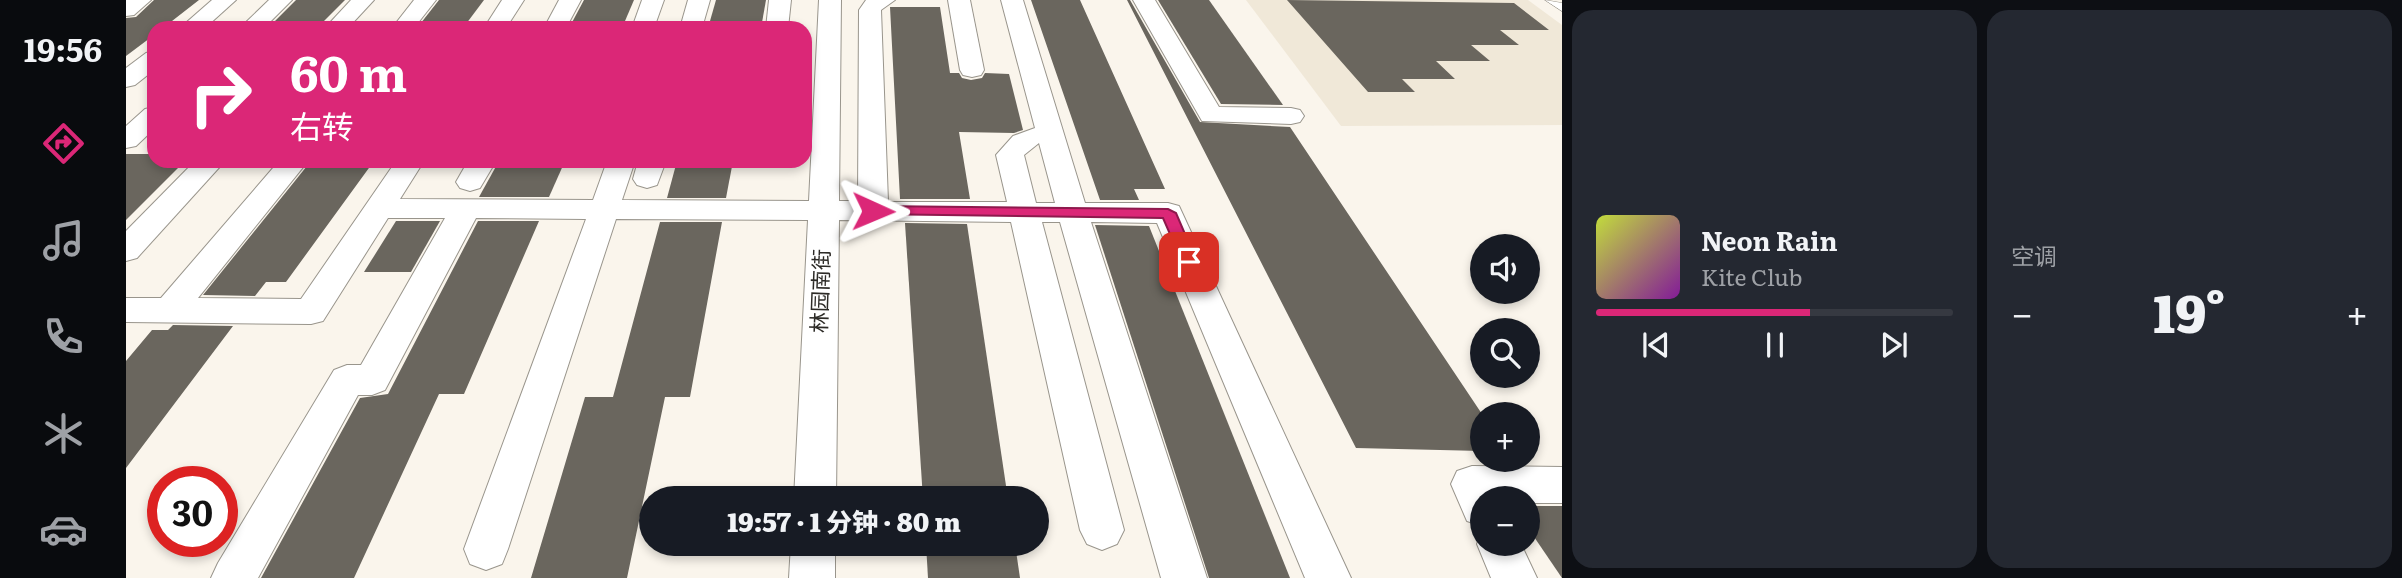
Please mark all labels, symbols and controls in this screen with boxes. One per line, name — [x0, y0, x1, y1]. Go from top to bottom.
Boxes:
text: 19:56 — [24, 24, 102, 72]
text: 60 m — [290, 34, 407, 107]
icon: right — [175, 49, 266, 140]
text: 右转 — [290, 101, 354, 149]
icon: directions — [39, 119, 88, 168]
position arrow — [836, 174, 910, 248]
icon: music — [39, 216, 88, 265]
text: Neon Rain — [1701, 220, 1838, 259]
pin — [1159, 232, 1219, 292]
map controls — [1470, 234, 1540, 556]
button: sound — [1470, 234, 1540, 304]
text: 空调 — [2011, 238, 2057, 272]
icon: arrive — [1170, 243, 1208, 281]
street label: 林园南街 — [802, 248, 835, 333]
text: Kite Club — [1701, 259, 1802, 293]
text: 19° — [2153, 272, 2226, 349]
text: − — [2011, 283, 2033, 340]
text: + — [2346, 283, 2368, 340]
icon: phone — [39, 312, 88, 361]
button: search — [1470, 318, 1540, 388]
icon: previous — [1637, 326, 1675, 364]
icon: pause — [1756, 326, 1794, 364]
icon: next — [1875, 326, 1913, 364]
button: + — [1470, 402, 1540, 472]
icon: climate — [39, 409, 88, 458]
speed limit sign: 30 — [147, 466, 238, 557]
button: − — [1470, 486, 1540, 556]
text: 19:57 · 1 分钟 · 80 m — [727, 501, 961, 540]
icon: car — [39, 505, 88, 554]

